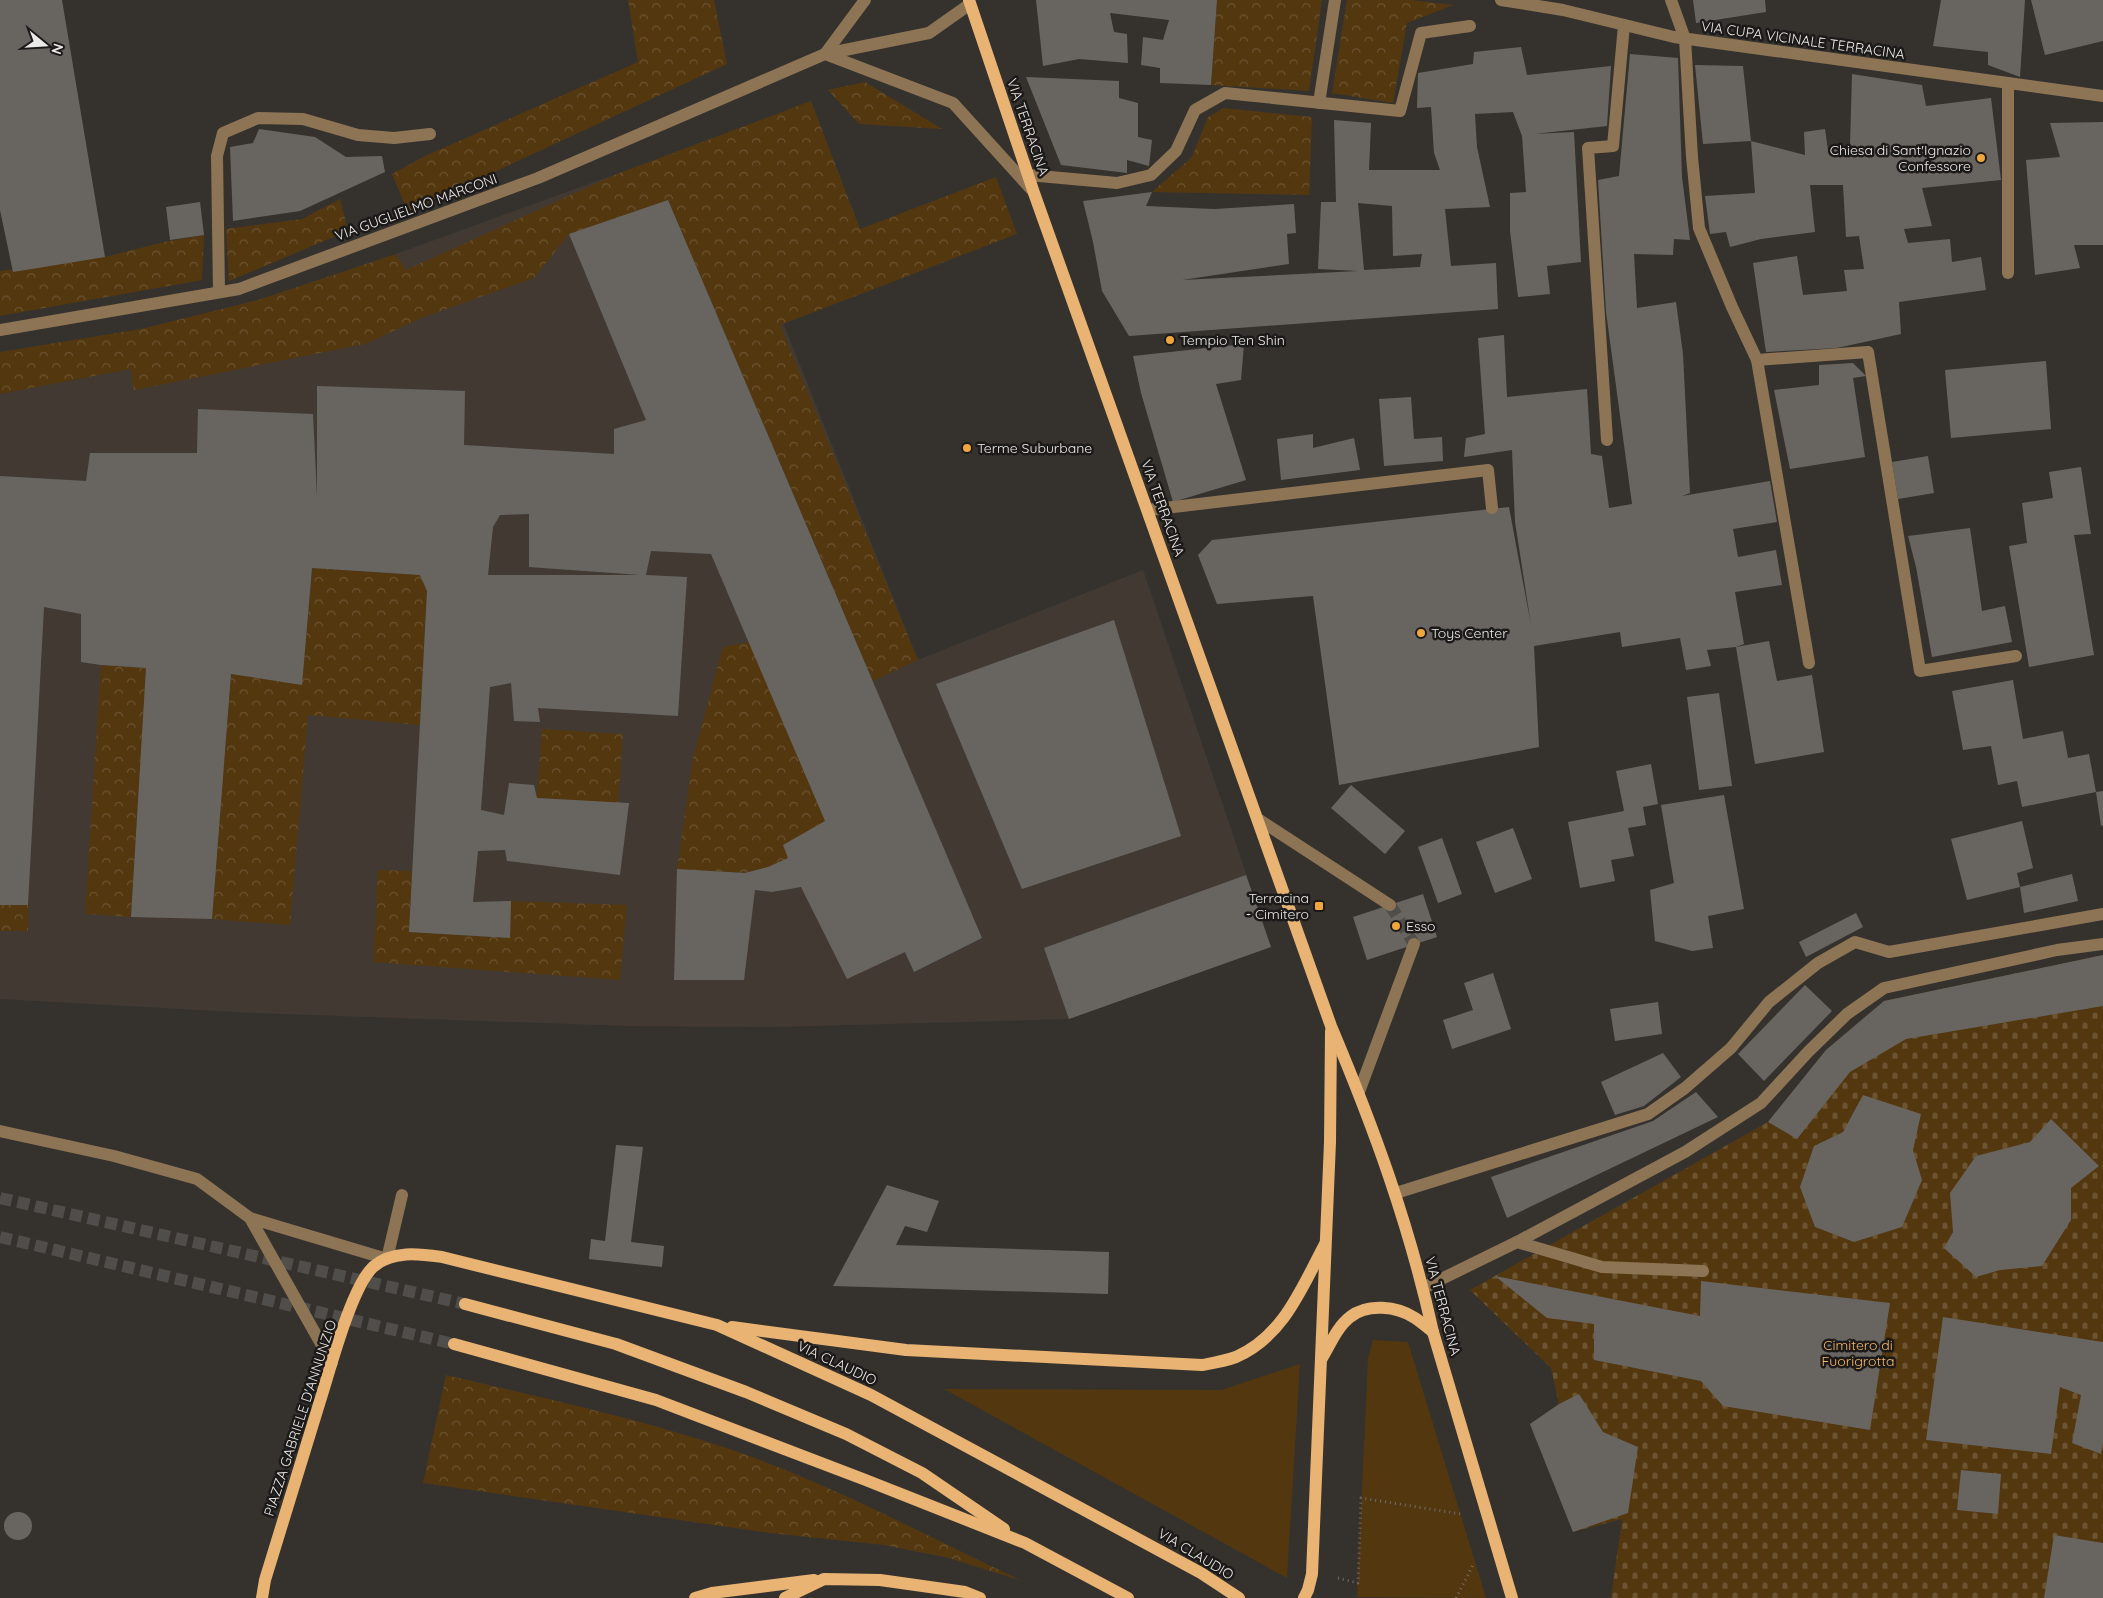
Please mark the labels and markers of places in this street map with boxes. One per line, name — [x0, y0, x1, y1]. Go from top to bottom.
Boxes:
place label: Chiesa di Sant'Ignazio Confessore — [1830, 141, 1971, 175]
marker: Chiesa di Sant'Ignazio Confessore — [1975, 152, 1987, 164]
place label: Tempio Ten Shin — [1180, 331, 1285, 349]
marker: Tempio Ten Shin — [1164, 334, 1176, 346]
place label: Terme Suburbane — [977, 439, 1092, 457]
marker: Terme Suburbane — [961, 442, 973, 454]
place label: Toys Center — [1431, 624, 1508, 642]
marker: Toys Center — [1415, 627, 1427, 639]
place label: Terracina - Cimitero — [1246, 889, 1309, 923]
marker: Terracina - Cimitero — [1313, 900, 1325, 912]
place label: Esso — [1406, 917, 1436, 935]
marker: Esso — [1390, 920, 1402, 932]

